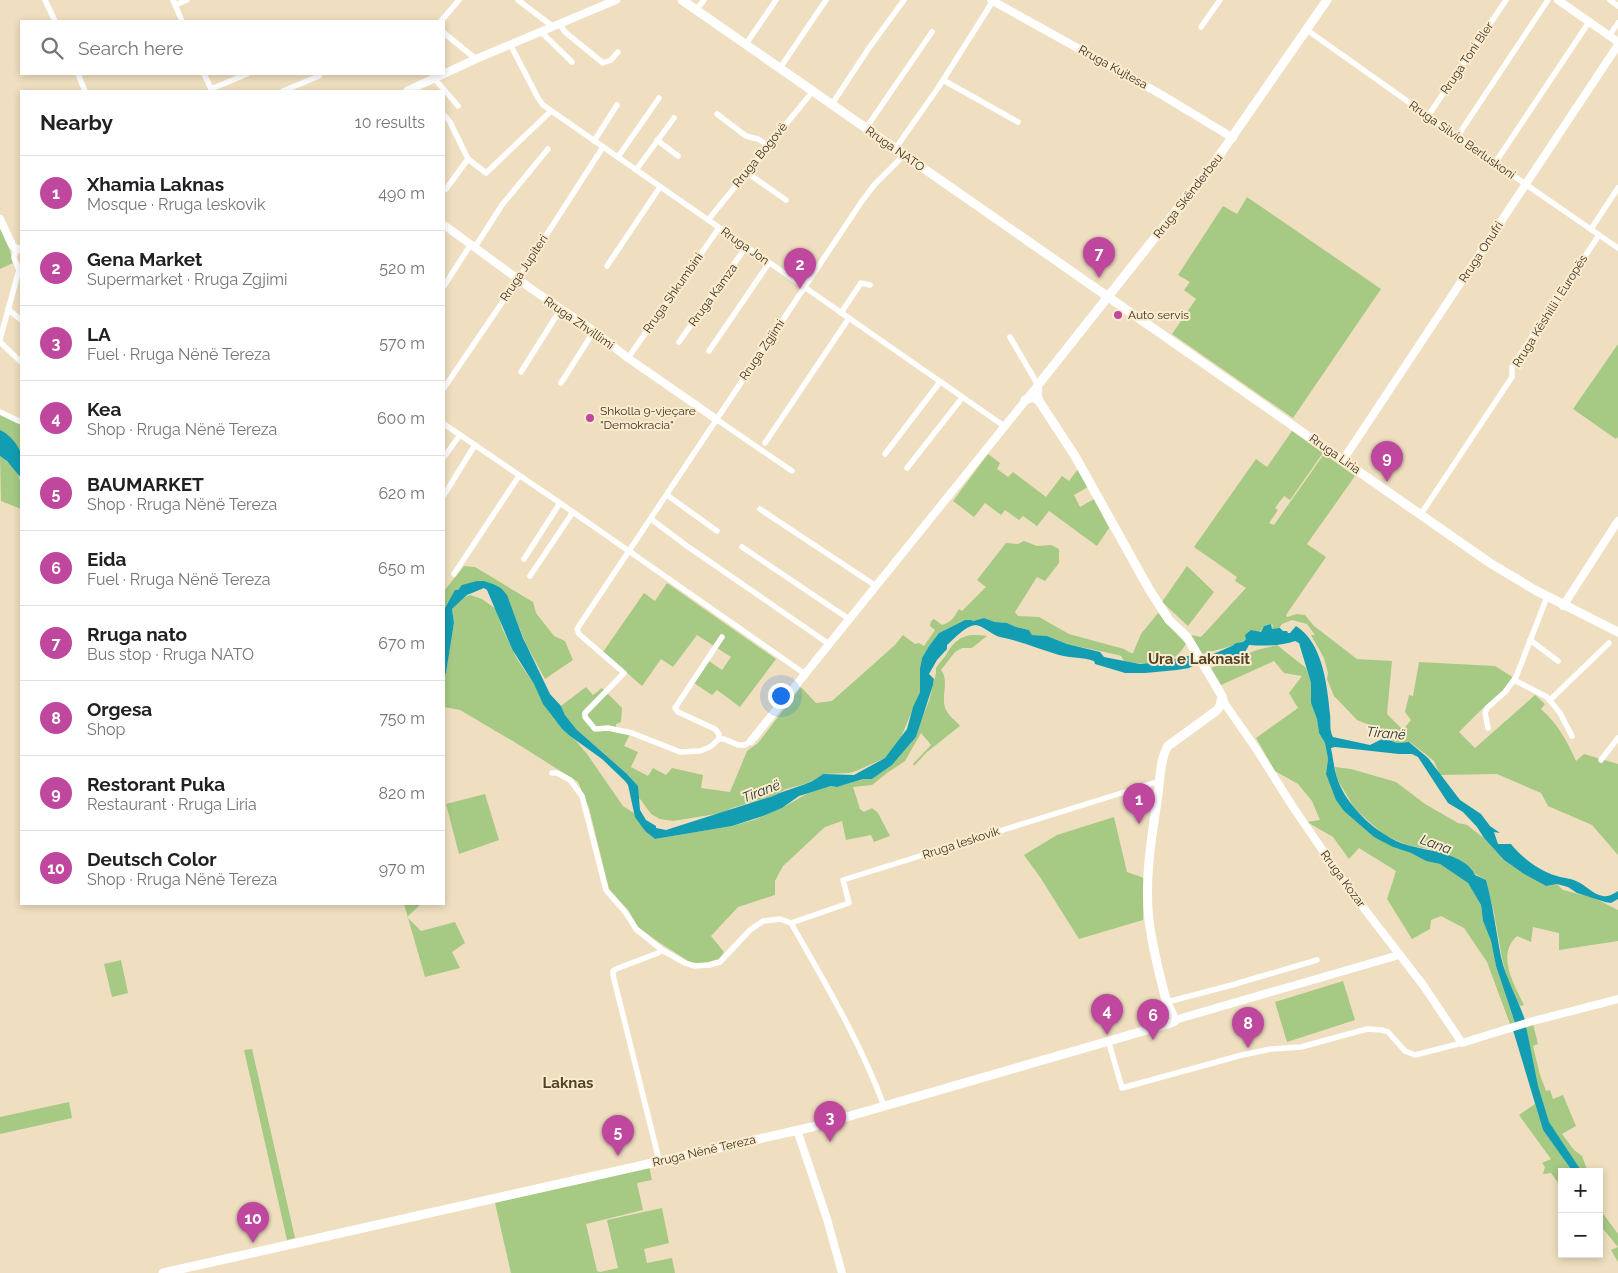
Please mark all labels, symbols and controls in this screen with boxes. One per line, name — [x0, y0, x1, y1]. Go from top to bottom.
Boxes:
street label: Rruga Toni Bler — [1438, 19, 1497, 97]
search box — [20, 20, 445, 75]
icon: search — [38, 34, 66, 62]
text: Search here — [78, 37, 184, 59]
street label: Rruga Kujtesa — [1076, 42, 1150, 92]
street label: Rruga Silvio Berluskoni — [1406, 98, 1518, 182]
text: Nearby — [40, 110, 113, 135]
text: 10 results — [355, 113, 425, 132]
street label: Rruga Bogovë — [730, 120, 790, 190]
street label: Rruga NATO — [863, 124, 927, 174]
street label: Rruga Skënderbeu — [1151, 151, 1225, 241]
text: Xhamia Laknas — [87, 173, 224, 195]
text: 1 — [52, 184, 60, 203]
text: 490 m — [378, 184, 425, 203]
text: Mosque · Rruga leskovik — [87, 195, 266, 214]
street label: Rruga Onufri — [1456, 219, 1506, 285]
street label: Rruga Jon — [718, 224, 772, 268]
street label: Rruga Jupiteri — [497, 232, 551, 304]
pin: 7 — [1083, 237, 1115, 278]
text: Gena Market — [87, 248, 202, 270]
pin: 2 — [784, 248, 816, 289]
street label: Rruga Shkumbini — [640, 250, 706, 336]
street label: Rruga Këshilli I Europës — [1510, 252, 1590, 370]
text: 2 — [51, 259, 61, 278]
text: 520 m — [379, 259, 425, 278]
street label: Rruga Kamza — [686, 261, 740, 329]
text: Supermarket · Rruga Zgjimi — [87, 270, 288, 289]
street label: Rruga Zhvillimi — [541, 294, 617, 352]
place label: Auto servis — [1128, 308, 1189, 322]
marker: Auto servis — [1112, 309, 1124, 321]
street label: Rruga Zgjimi — [737, 317, 787, 383]
text: LA — [87, 323, 111, 345]
text: 3 — [52, 334, 60, 353]
text: 570 m — [379, 334, 425, 353]
text: Fuel · Rruga Nënë Tereza — [87, 345, 271, 364]
text: Kea — [87, 398, 121, 420]
place label: Shkolla 9-vjeçare "Demokracia" — [600, 404, 696, 432]
text: 4 — [51, 409, 61, 428]
text: 600 m — [377, 409, 425, 428]
marker: Shkolla 9-vjeçare "Demokracia" — [584, 412, 596, 424]
text: Shop · Rruga Nënë Tereza — [87, 420, 277, 439]
street label: Rruga Liria — [1307, 431, 1363, 477]
pin: 9 — [1371, 441, 1403, 482]
text: BAUMARKET — [87, 473, 204, 495]
text: 5 — [52, 484, 60, 503]
text: 620 m — [378, 484, 425, 503]
text: Shop · Rruga Nënë Tereza — [87, 495, 277, 514]
text: Eida — [87, 548, 126, 570]
text: 6 — [51, 559, 61, 578]
text: 650 m — [378, 559, 425, 578]
text: Fuel · Rruga Nënë Tereza — [87, 570, 271, 589]
text: Rruga nato — [87, 623, 187, 645]
text: 7 — [52, 634, 60, 653]
text: 670 m — [378, 634, 425, 653]
text: Bus stop · Rruga NATO — [87, 645, 254, 664]
district label: Ura e Laknasit — [1148, 650, 1250, 668]
your location — [768, 683, 794, 709]
text: Orgesa — [87, 698, 152, 720]
text: 8 — [51, 709, 61, 728]
text: 750 m — [379, 709, 425, 728]
text: Shop — [87, 720, 125, 739]
water label: Tiranë — [1366, 723, 1407, 743]
text: Restorant Puka — [87, 773, 225, 795]
water label: Tiranë — [740, 776, 783, 806]
pin: 1 — [1123, 783, 1155, 824]
text: 9 — [51, 784, 61, 803]
text: 820 m — [379, 784, 425, 803]
text: Restaurant · Rruga Liria — [87, 795, 257, 814]
street label: Rruga leskovik — [921, 824, 1002, 862]
water label: Lana — [1418, 831, 1454, 857]
text: Deutsch Color — [87, 848, 217, 870]
street label: Rruga Kozar — [1318, 848, 1369, 911]
text: 10 — [47, 859, 65, 878]
text: 970 m — [379, 859, 425, 878]
text: Shop · Rruga Nënë Tereza — [87, 870, 277, 889]
pin: 4 — [1091, 994, 1123, 1035]
pin: 6 — [1137, 999, 1169, 1040]
pin: 8 — [1232, 1007, 1264, 1048]
district label: Laknas — [543, 1074, 593, 1092]
pin: 3 — [814, 1101, 846, 1142]
pin: 5 — [602, 1115, 634, 1156]
street label: Rruga Nënë Tereza — [651, 1132, 757, 1170]
map controls — [1558, 1168, 1603, 1258]
button: + — [1558, 1168, 1603, 1213]
pin: 10 — [237, 1202, 269, 1243]
button: − — [1558, 1213, 1603, 1258]

